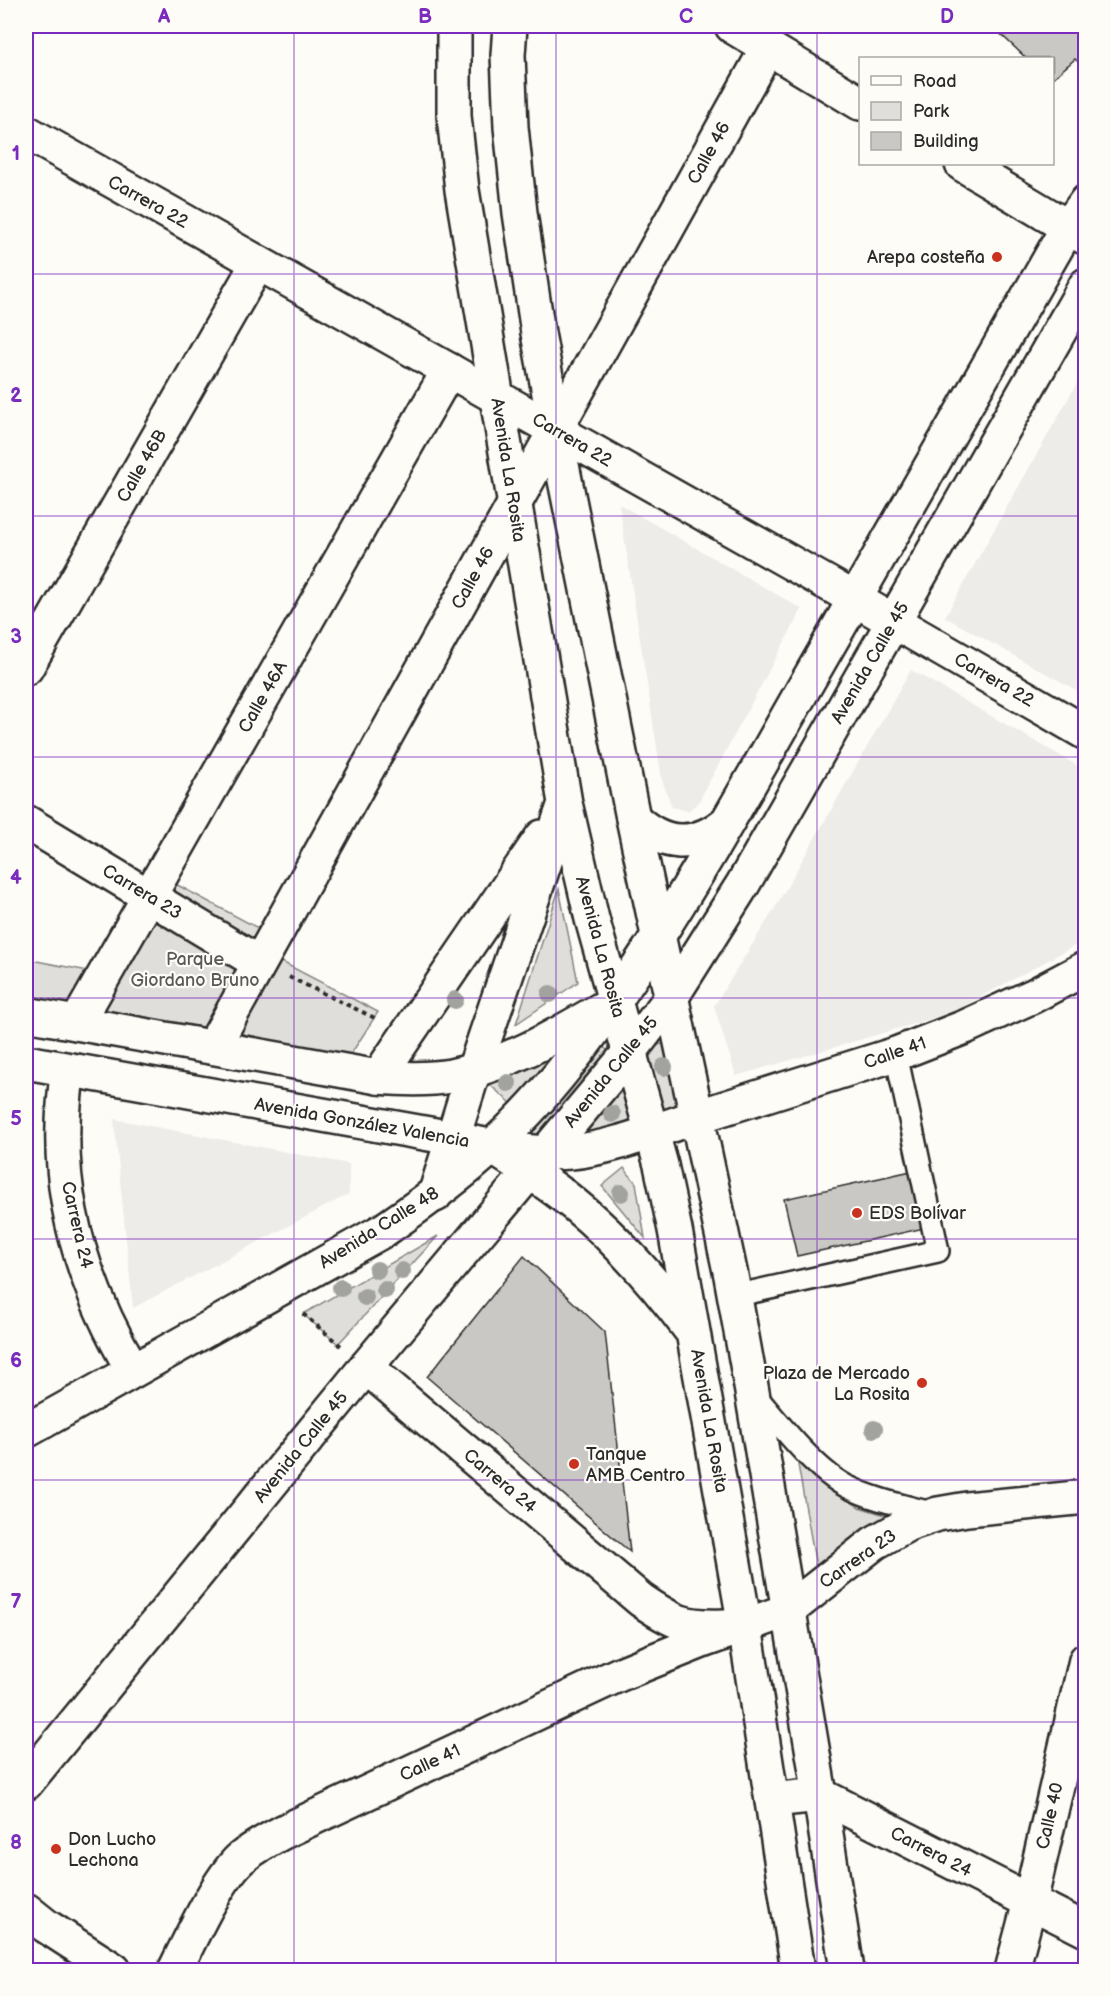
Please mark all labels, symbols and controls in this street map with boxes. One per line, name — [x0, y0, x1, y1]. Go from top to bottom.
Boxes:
text: A — [157, 5, 171, 29]
text: B — [418, 5, 432, 29]
text: C — [679, 5, 693, 29]
text: D — [940, 5, 954, 29]
legend — [859, 57, 1054, 165]
text: Road — [913, 71, 957, 92]
text: Park — [913, 101, 949, 122]
street label: Calle 46 — [683, 118, 735, 188]
text: Building — [913, 131, 979, 152]
text: 1 — [12, 142, 20, 166]
street label: Carrera 22 — [104, 171, 192, 233]
place label: Arepa costeña — [867, 247, 985, 268]
marker: Arepa costeña — [990, 250, 1004, 264]
text: 2 — [10, 384, 22, 408]
street label: Avenida La Rosita — [486, 396, 530, 544]
street label: Carrera 22 — [528, 409, 616, 471]
street label: Calle 46B — [113, 426, 171, 506]
street label: Calle 46 — [447, 543, 499, 613]
street label: Avenida Calle 45 — [827, 598, 913, 728]
text: 3 — [10, 625, 22, 649]
street label: Carrera 22 — [950, 649, 1038, 711]
street label: Calle 46A — [234, 657, 292, 737]
street label: Carrera 23 — [99, 860, 185, 924]
text: 4 — [10, 866, 22, 890]
street label: Avenida La Rosita — [571, 874, 629, 1020]
park label: Parque Giordano Bruno — [130, 949, 260, 991]
street label: Avenida Calle 45 — [560, 1012, 662, 1132]
street label: Calle 41 — [861, 1033, 929, 1073]
street label: Avenida González Valencia — [253, 1094, 471, 1152]
text: 5 — [10, 1107, 22, 1131]
street label: Carrera 24 — [57, 1179, 97, 1271]
street label: Avenida Calle 48 — [315, 1183, 443, 1273]
place label: EDS Bolívar — [869, 1203, 966, 1224]
marker: EDS Bolívar — [850, 1206, 864, 1220]
street label: Avenida La Rosita — [686, 1348, 732, 1494]
text: 6 — [10, 1349, 22, 1373]
place label: Plaza de Mercado La Rosita — [763, 1363, 910, 1405]
marker: Plaza de Mercado La Rosita — [915, 1376, 929, 1390]
street label: Avenida Calle 45 — [250, 1387, 352, 1507]
street label: Carrera 24 — [459, 1444, 541, 1518]
place label: Tanque AMB Centro — [586, 1444, 685, 1486]
marker: Tanque AMB Centro — [567, 1457, 581, 1471]
street label: Carrera 23 — [816, 1525, 900, 1593]
text: 7 — [10, 1590, 22, 1614]
street label: Calle 41 — [396, 1740, 464, 1786]
street label: Calle 40 — [1032, 1781, 1068, 1851]
street label: Carrera 24 — [887, 1822, 975, 1882]
place label: Don Lucho Lechona — [68, 1829, 156, 1871]
text: 8 — [10, 1831, 22, 1855]
marker: Don Lucho Lechona — [49, 1842, 63, 1856]

